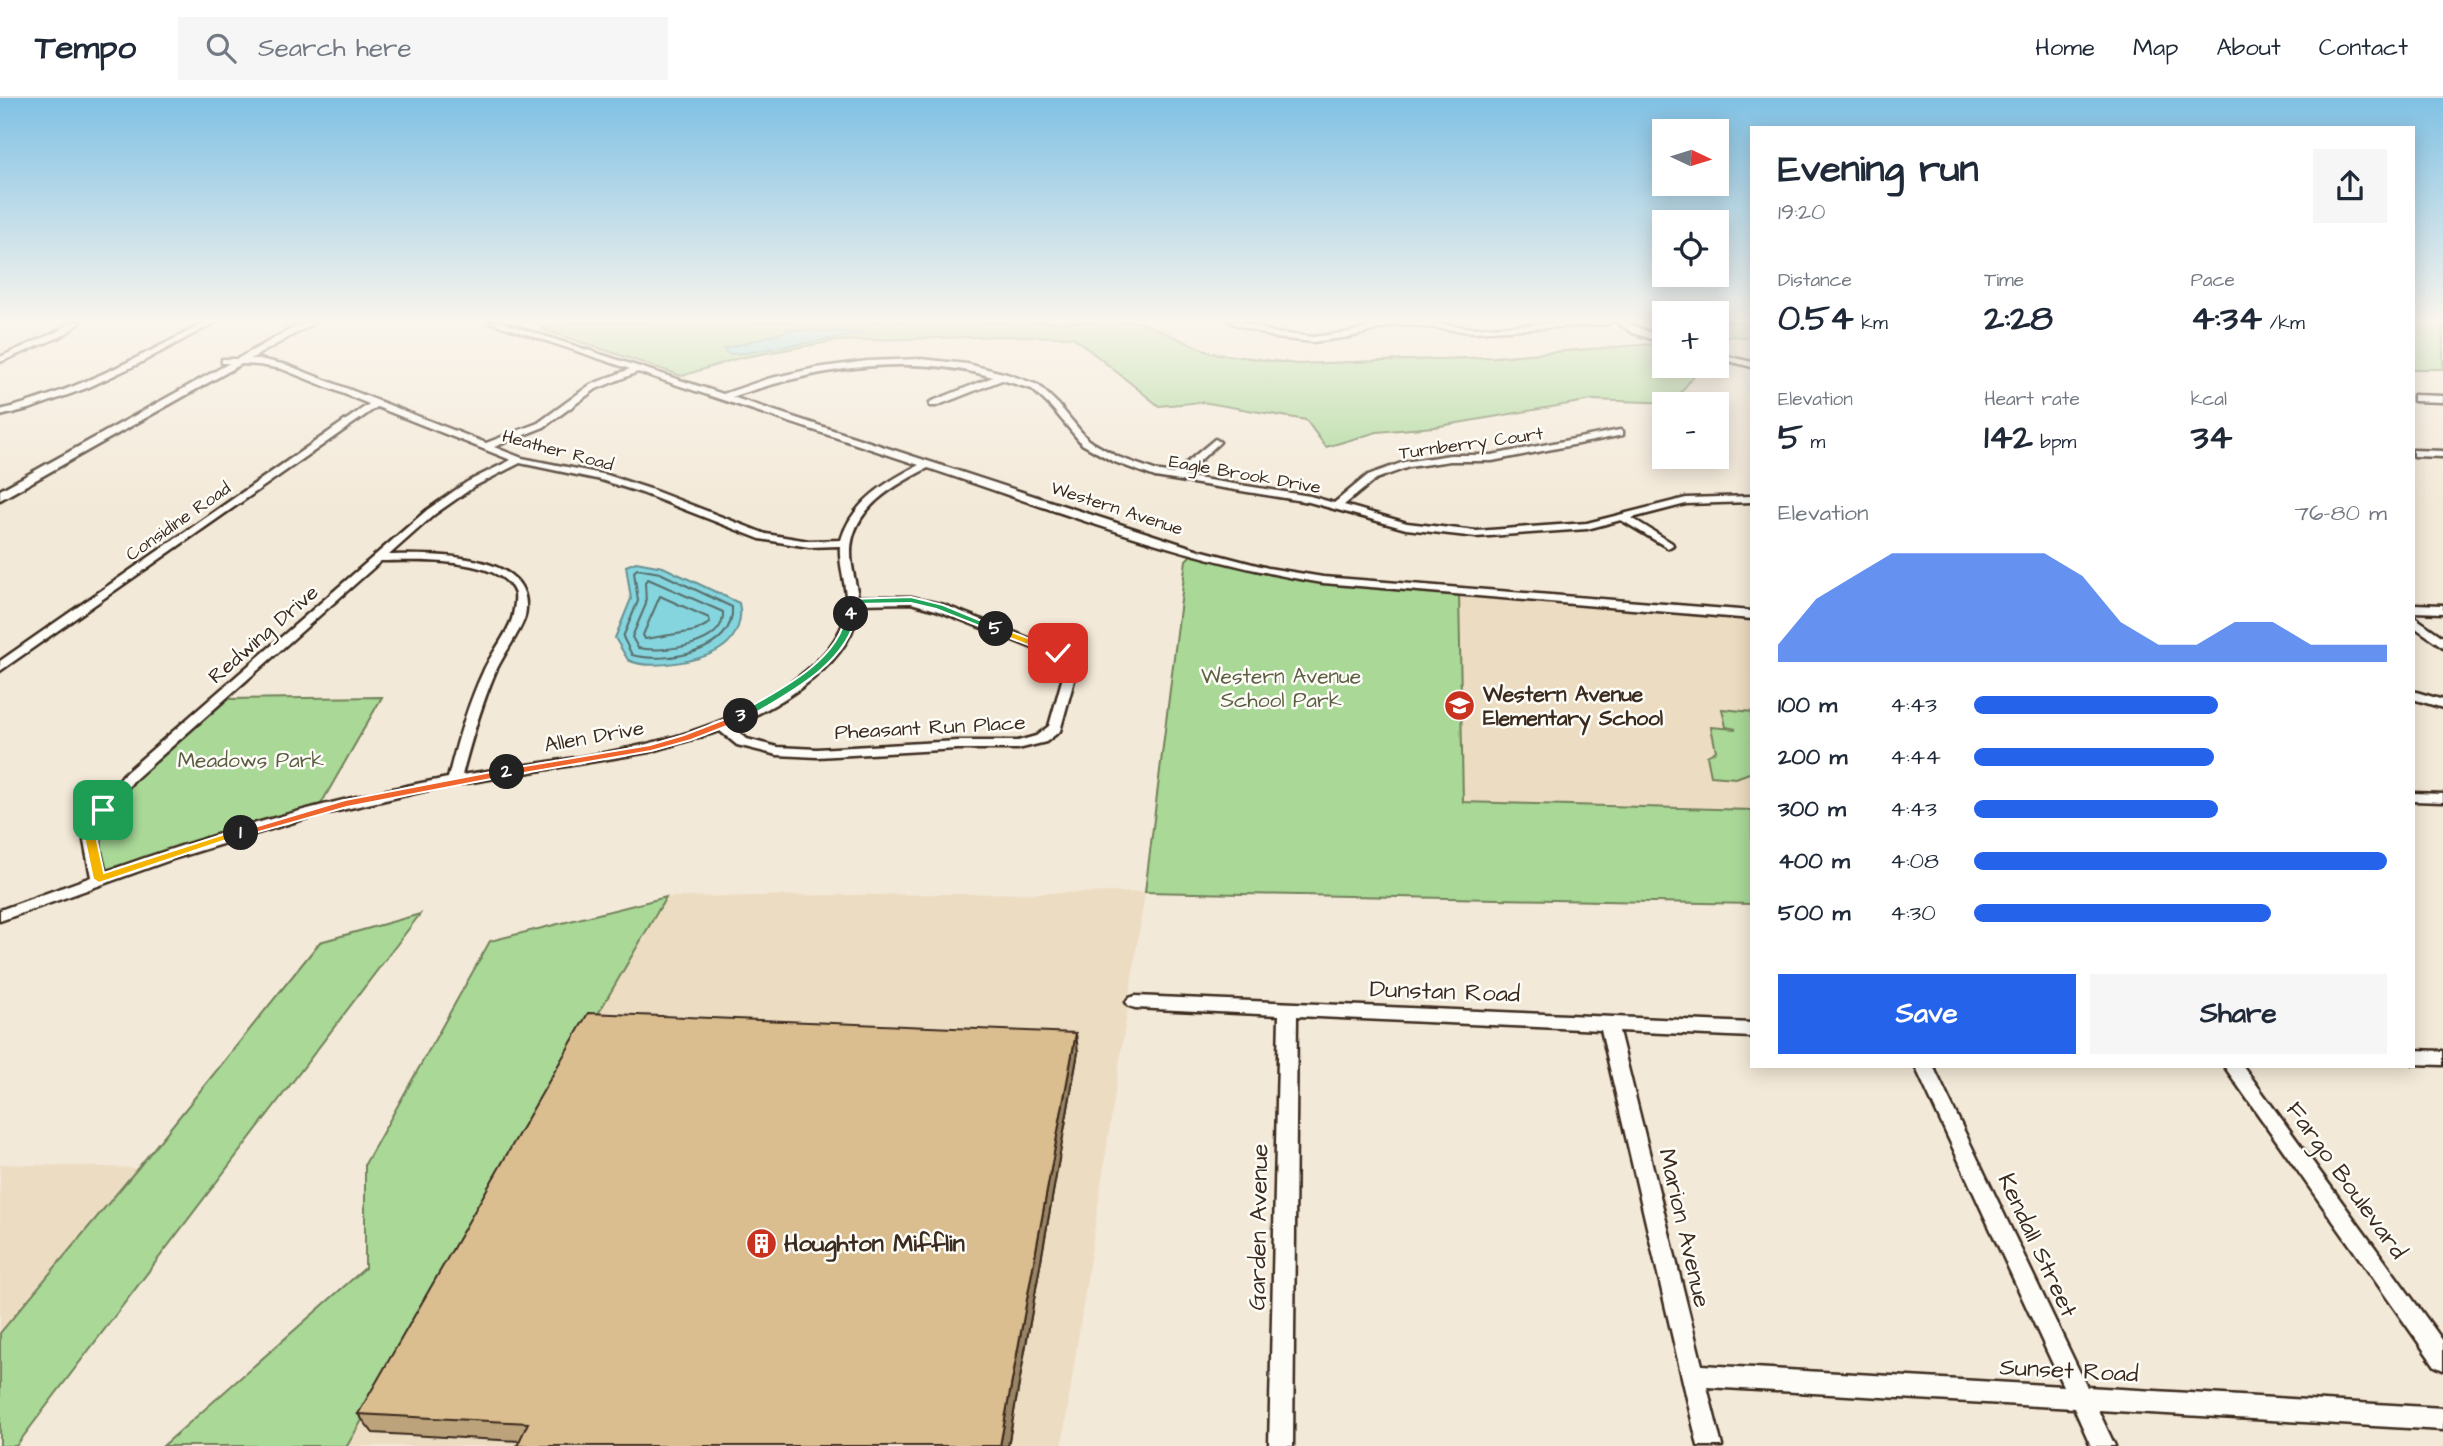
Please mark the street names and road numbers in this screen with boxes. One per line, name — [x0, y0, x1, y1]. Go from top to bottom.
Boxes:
street label: Turnberry Court — [1397, 421, 1546, 467]
street label: Heather Road — [499, 424, 616, 477]
street label: Eagle Brook Drive — [1167, 449, 1323, 501]
street label: Western Avenue — [1048, 475, 1186, 542]
street label: Considine Road — [121, 476, 236, 567]
street label: Redwing Drive — [202, 578, 326, 692]
street label: Pheasant Run Place — [834, 708, 1026, 747]
street label: Allen Drive — [542, 713, 646, 760]
street label: Dunstan Road — [1369, 972, 1521, 1012]
street label: Fargo Boulevard — [2277, 1095, 2415, 1267]
street label: Garden Avenue — [1241, 1143, 1277, 1311]
street label: Marion Avenue — [1649, 1145, 1719, 1311]
street label: Kendall Street — [1989, 1168, 2085, 1323]
street label: Sunset Road — [1999, 1350, 2139, 1392]

